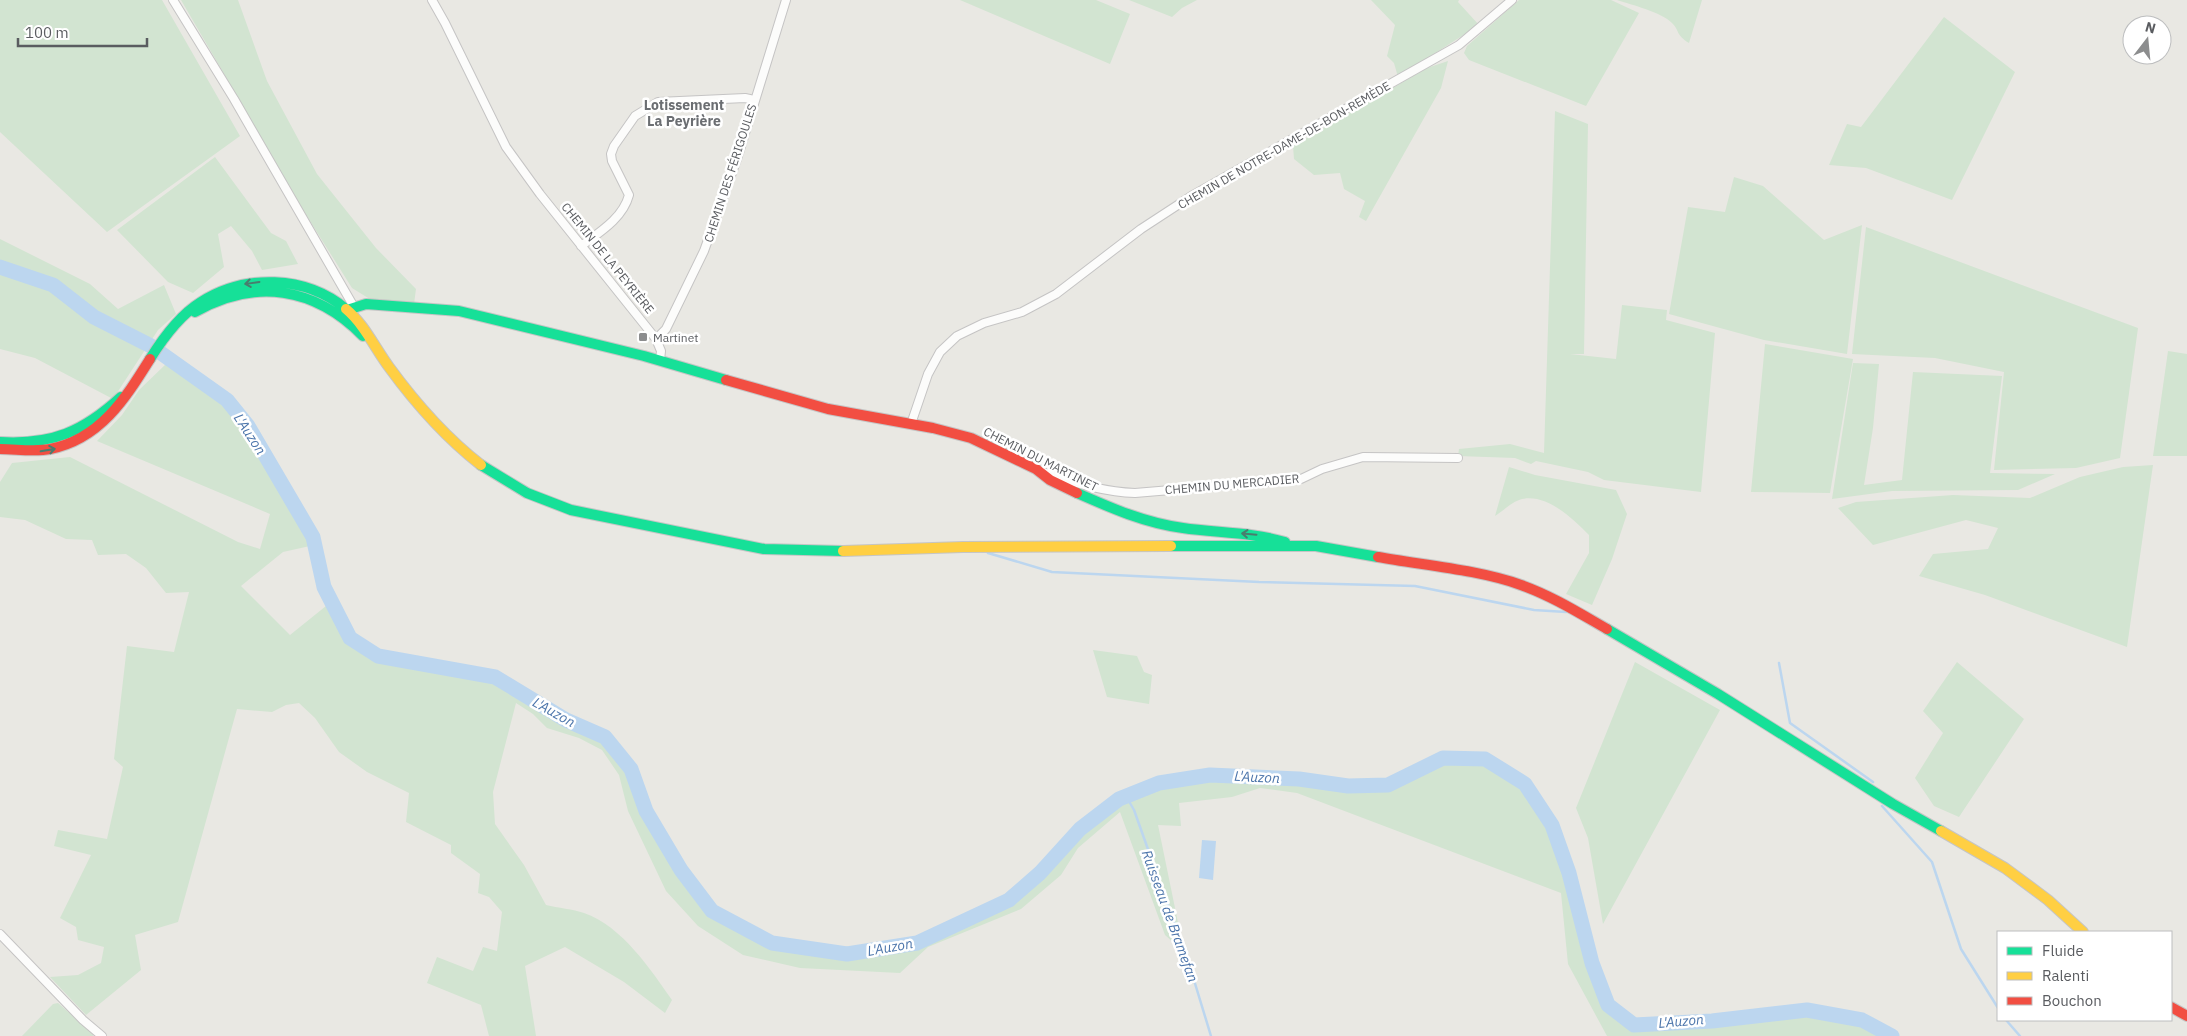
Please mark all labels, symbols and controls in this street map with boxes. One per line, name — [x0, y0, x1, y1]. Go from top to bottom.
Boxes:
scale bar — [18, 15, 146, 47]
north arrow — [2122, 15, 2172, 65]
text: N — [2143, 17, 2158, 38]
text: 100 m — [25, 23, 69, 42]
street label: CHEMIN DE NOTRE-DAME-DE-BON-REMÈDE — [1175, 78, 1393, 212]
district label: Lotissement La Peyrière — [644, 96, 724, 130]
street label: CHEMIN DES FÉRIGOULES — [700, 102, 760, 244]
street label: CHEMIN DE LA PEYRIÈRE — [559, 199, 657, 317]
one-way arrow — [245, 278, 261, 288]
place label: Martinet — [653, 330, 698, 345]
marker: Martinet — [637, 331, 649, 343]
water label: L'Auzon — [230, 410, 270, 458]
street label: CHEMIN DU MARTINET — [981, 424, 1101, 494]
one-way arrow — [40, 444, 56, 454]
street label: CHEMIN DU MERCADIER — [1164, 471, 1300, 497]
one-way arrow — [1241, 530, 1257, 539]
water label: L'Auzon — [530, 693, 578, 731]
water label: L'Auzon — [1234, 767, 1280, 787]
water label: Ruisseau de Bramefan — [1138, 847, 1202, 985]
legend — [1997, 931, 2172, 1021]
water label: L'Auzon — [866, 934, 914, 960]
text: Fluide — [2042, 941, 2084, 960]
text: Ralenti — [2042, 966, 2089, 985]
text: Bouchon — [2042, 991, 2102, 1010]
water label: L'Auzon — [1657, 1010, 1705, 1032]

